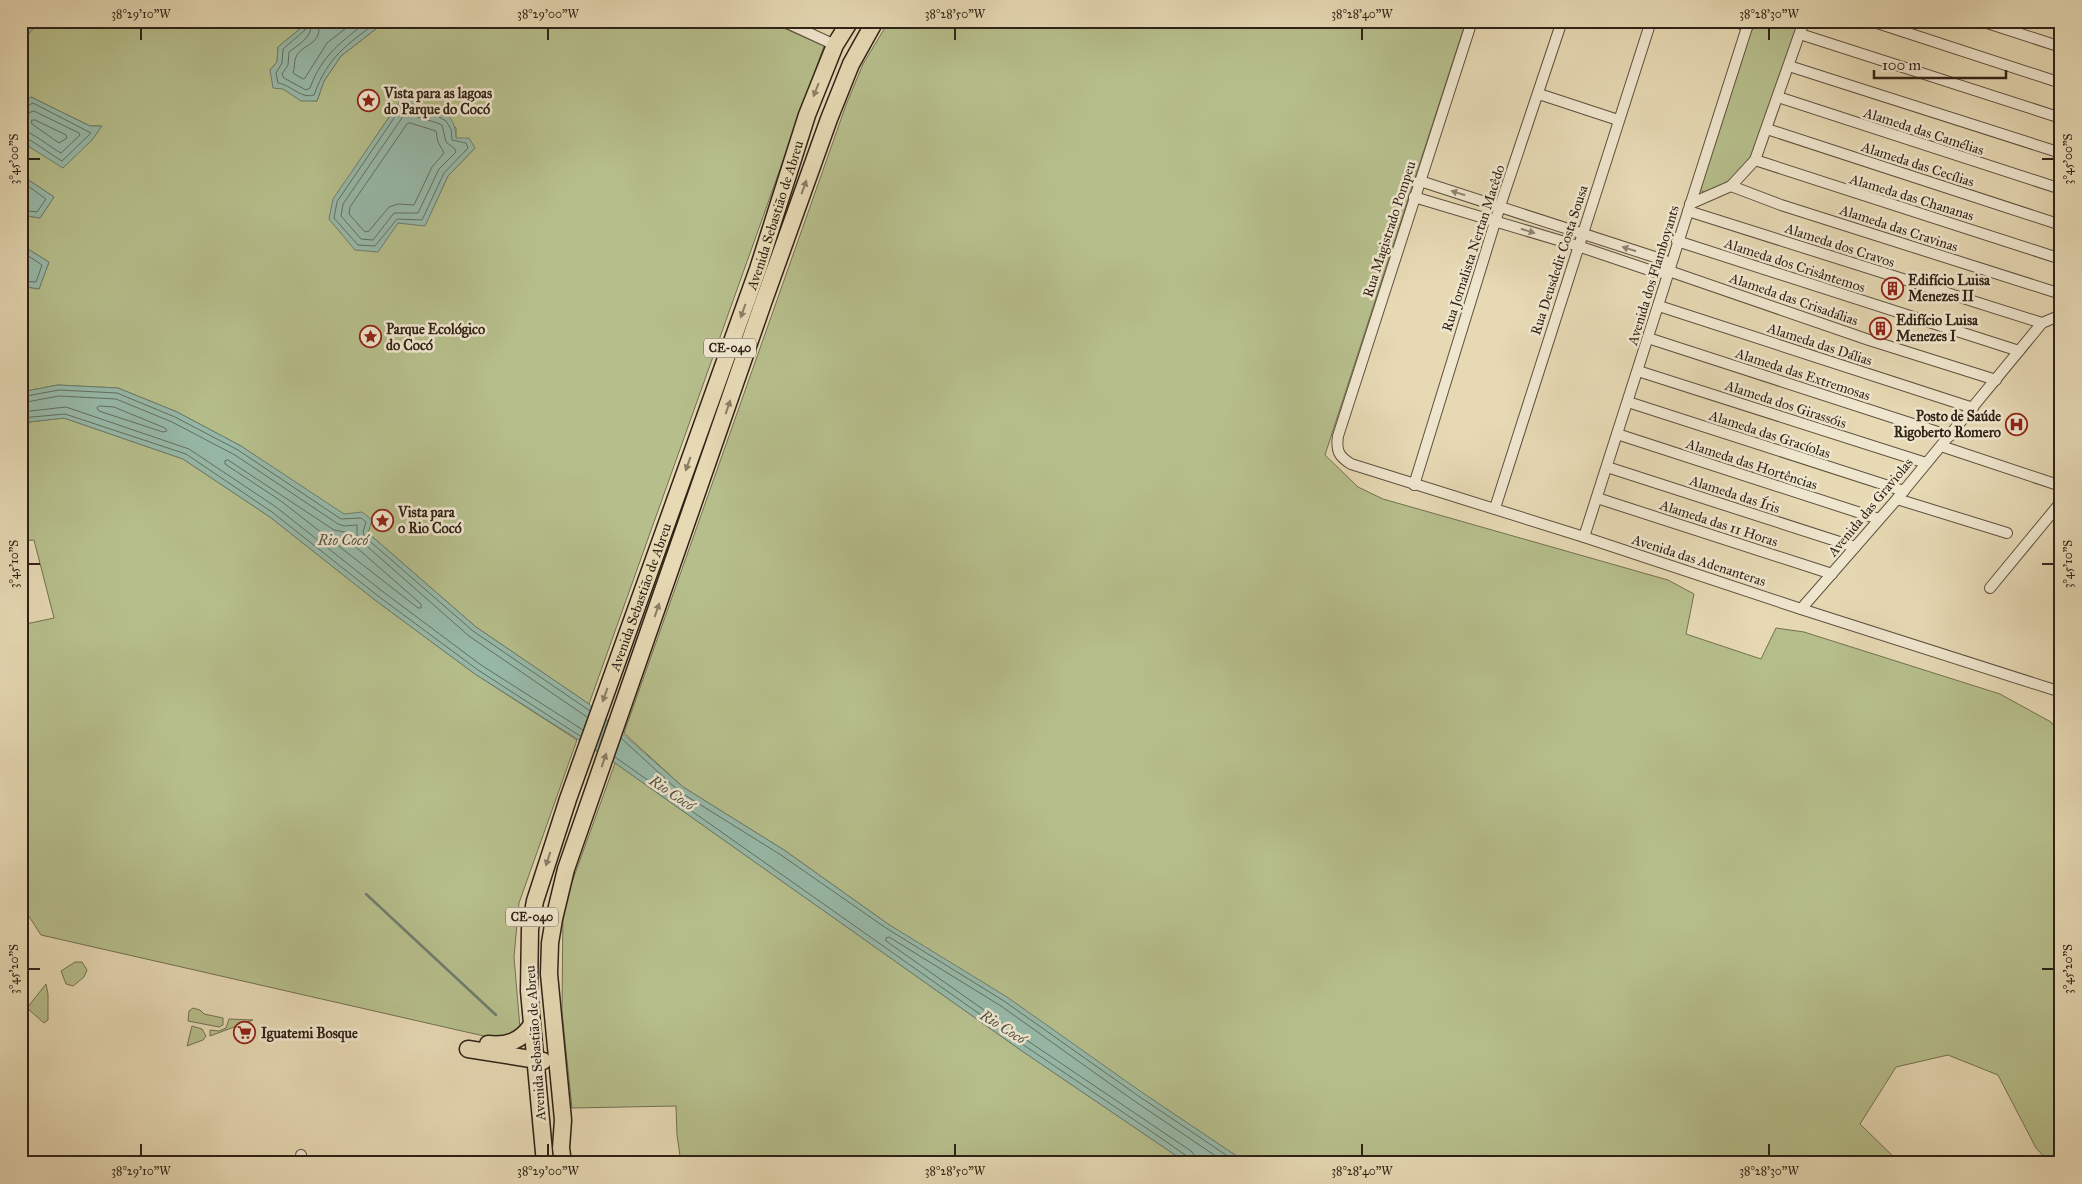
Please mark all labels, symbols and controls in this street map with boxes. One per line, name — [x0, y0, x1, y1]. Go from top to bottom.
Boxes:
text: 38°29'10"W — [111, 7, 171, 21]
text: 38°29'00"W — [517, 7, 580, 21]
text: 38°28'50"W — [925, 7, 986, 21]
text: 38°28'40"W — [1331, 7, 1393, 21]
text: 38°28'30"W — [1739, 7, 1799, 21]
scale bar — [1874, 48, 2007, 80]
text: 100 m — [1882, 56, 1922, 74]
one-way arrow — [812, 83, 820, 98]
place label: Vista para as lagoas do Parque do Cocó — [383, 85, 492, 119]
place icon: Vista para as lagoas do Parque do Cocó — [356, 89, 380, 113]
street label: Alameda das Camélias — [1861, 104, 1986, 159]
text: 3°45'00"S — [7, 133, 21, 184]
text: 3°45'00"S — [2061, 133, 2075, 184]
street label: Avenida Sebastião de Abreu — [743, 138, 808, 293]
street label: Alameda das Cecílias — [1858, 138, 1976, 191]
street label: Rua Magistrado Pompeu — [1359, 158, 1420, 299]
street label: Rua Jornalista Nertan Macêdo — [1438, 163, 1509, 334]
street label: Alameda das Chananas — [1847, 170, 1976, 224]
one-way arrow — [801, 180, 808, 195]
street label: Rua Deusdedit Costa Sousa — [1527, 183, 1592, 337]
one-way arrow — [1451, 189, 1466, 196]
street label: Alameda das Cravinas — [1837, 201, 1960, 256]
street label: Avenida dos Flamboyants — [1624, 203, 1683, 348]
street label: Alameda dos Cravos — [1782, 219, 1897, 271]
one-way arrow — [1521, 228, 1536, 236]
street label: Alameda dos Crisântemos — [1721, 234, 1867, 296]
one-way arrow — [1622, 244, 1637, 252]
street label: Alameda das Crisadálias — [1726, 269, 1860, 329]
place label: Edifício Luisa Menezes II — [1908, 272, 1991, 305]
building icon: Edifício Luisa Menezes II — [1880, 276, 1904, 300]
one-way arrow — [739, 304, 747, 319]
place label: Edifício Luisa Menezes I — [1896, 312, 1979, 345]
building icon: Edifício Luisa Menezes I — [1868, 316, 1892, 340]
street label: Alameda das Dálias — [1764, 319, 1874, 369]
place label: Parque Ecológico do Cocó — [386, 321, 485, 354]
place icon: Parque Ecológico do Cocó — [358, 325, 382, 349]
road number: CE-040 — [704, 338, 756, 358]
street label: Alameda das Extremosas — [1732, 344, 1872, 404]
street label: Alameda dos Girassóis — [1722, 377, 1849, 432]
one-way arrow — [724, 399, 732, 414]
street label: Alameda das Gracíolas — [1706, 407, 1833, 462]
place label: Posto de Saúde Rigoberto Romero — [1894, 408, 2001, 442]
hospital icon: Posto de Saúde Rigoberto Romero — [2005, 412, 2029, 436]
street label: Alameda das Hortências — [1683, 435, 1820, 494]
street label: Avenida das Graviolas — [1824, 455, 1917, 561]
one-way arrow — [684, 457, 692, 472]
street label: Alameda das Íris — [1687, 470, 1783, 517]
street label: Alameda das 11 Horas — [1657, 496, 1780, 551]
place label: Vista para o Rio Cocó — [397, 504, 462, 537]
place icon: Vista para o Rio Cocó — [370, 508, 394, 532]
street label: Avenida Sebastião de Abreu — [606, 520, 675, 674]
street label: Avenida das Adenanteras — [1629, 530, 1768, 590]
water label: Rio Cocó — [317, 531, 370, 549]
text: 3°45'10"S — [7, 540, 21, 588]
text: 3°45'10"S — [2061, 540, 2075, 588]
one-way arrow — [653, 602, 661, 617]
one-way arrow — [601, 688, 609, 703]
one-way arrow — [601, 752, 609, 767]
water label: Rio Cocó — [645, 771, 700, 816]
one-way arrow — [544, 852, 552, 867]
road number: CE-040 — [506, 908, 558, 926]
text: 3°45'20"S — [7, 944, 21, 994]
text: 3°45'20"S — [2061, 944, 2075, 994]
street label: Avenida Sebastião de Abreu — [522, 964, 549, 1122]
water label: Rio Cocó — [976, 1006, 1031, 1049]
supermarket icon: Iguatemi Bosque — [233, 1021, 257, 1045]
place label: Iguatemi Bosque — [261, 1025, 358, 1043]
text: 38°29'10"W — [111, 1164, 171, 1178]
text: 38°29'00"W — [517, 1164, 580, 1178]
text: 38°28'50"W — [925, 1164, 986, 1178]
text: 38°28'40"W — [1331, 1164, 1393, 1178]
text: 38°28'30"W — [1739, 1164, 1799, 1178]

